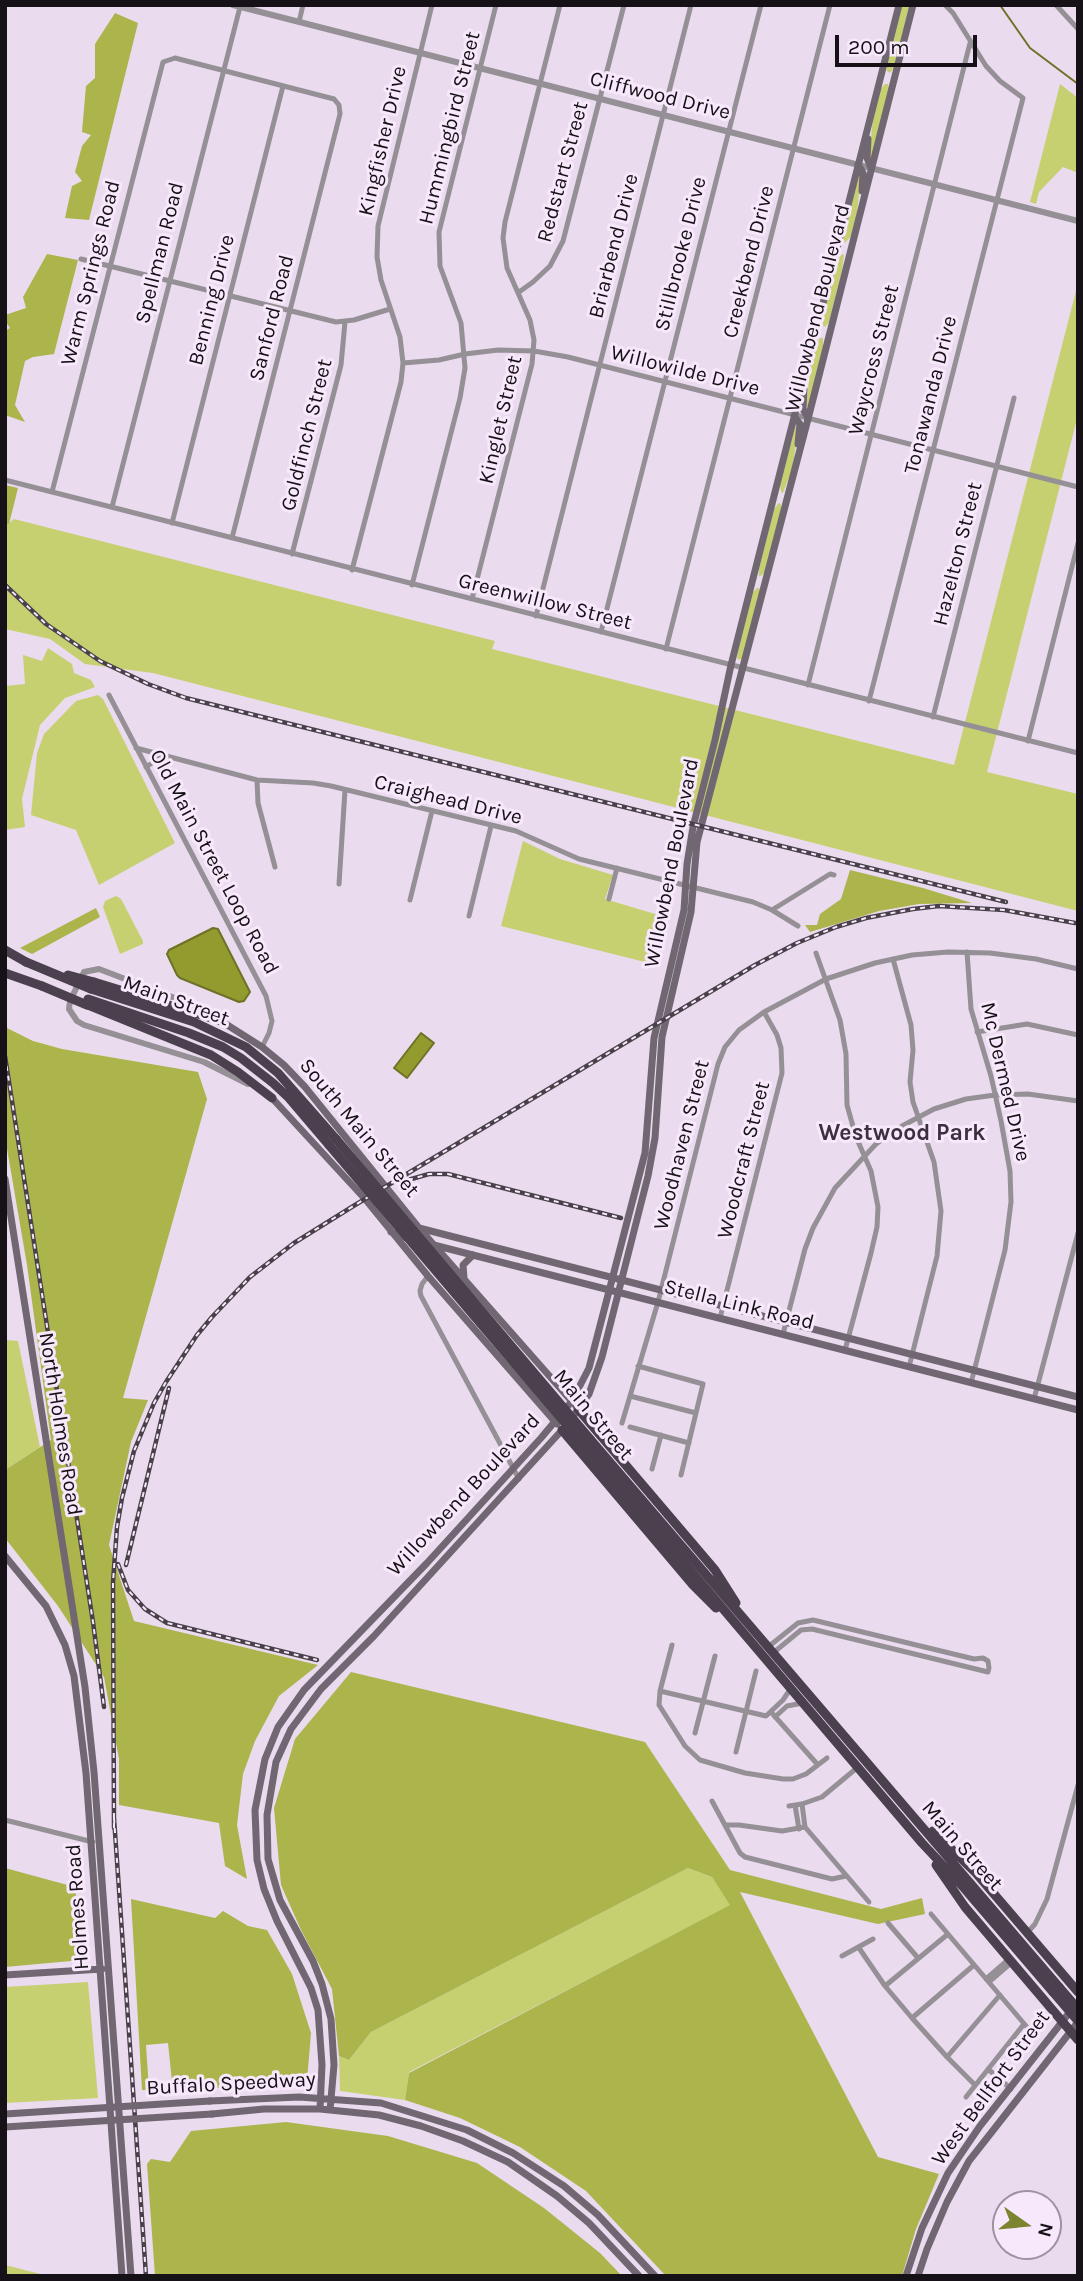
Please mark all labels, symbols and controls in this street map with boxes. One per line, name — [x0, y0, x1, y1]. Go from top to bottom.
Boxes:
scale bar — [838, 21, 980, 65]
street label: Hummingbird Street — [414, 29, 486, 227]
text: 200 m — [848, 35, 910, 59]
street label: Kingfisher Drive — [354, 64, 412, 218]
street label: Cliffwood Drive — [587, 66, 733, 126]
street label: Redstart Street — [532, 99, 594, 245]
street label: Briarbend Drive — [584, 171, 644, 321]
street label: Stillbrooke Drive — [650, 174, 712, 334]
street label: Warm Springs Road — [56, 178, 126, 368]
street label: Spellman Road — [130, 180, 190, 326]
street label: Creekbend Drive — [718, 183, 780, 341]
street label: Willowbend Boulevard — [780, 202, 856, 414]
street label: Benning Drive — [184, 232, 240, 368]
street label: Sanford Road — [244, 252, 300, 384]
street label: Waycross Street — [843, 282, 905, 438]
street label: Tonawanda Drive — [899, 313, 963, 477]
street label: Willowilde Drive — [608, 340, 762, 402]
street label: Kinglet Street — [474, 353, 528, 487]
street label: Goldfinch Street — [276, 356, 338, 514]
street label: Hazelton Street — [928, 480, 988, 628]
street label: Greenwillow Street — [456, 568, 634, 636]
street label: Old Main Street Loop Road — [144, 745, 284, 979]
street label: Willowbend Boulevard — [639, 756, 705, 970]
street label: Craighead Drive — [371, 769, 525, 831]
street label: Main Street — [120, 970, 232, 1032]
street label: Mc Dermed Drive — [974, 1000, 1036, 1164]
street label: South Main Street — [294, 1054, 424, 1202]
street label: Woodhaven Street — [649, 1057, 715, 1233]
street label: Woodcraft Street — [712, 1079, 776, 1241]
district label: Westwood Park — [818, 1119, 986, 1147]
street label: Stella Link Road — [661, 1274, 817, 1336]
street label: North Holmes Road — [33, 1331, 87, 1517]
street label: Main Street — [548, 1364, 638, 1466]
street label: Willowbend Boulevard — [382, 1409, 546, 1581]
street label: Main Street — [916, 1796, 1008, 1896]
street label: Holmes Road — [61, 1843, 95, 1971]
street label: West Bellfort Street — [926, 2006, 1056, 2170]
street label: Buffalo Speedway — [146, 2067, 316, 2101]
north arrow — [992, 2190, 1062, 2260]
text: N — [1033, 2220, 1058, 2239]

